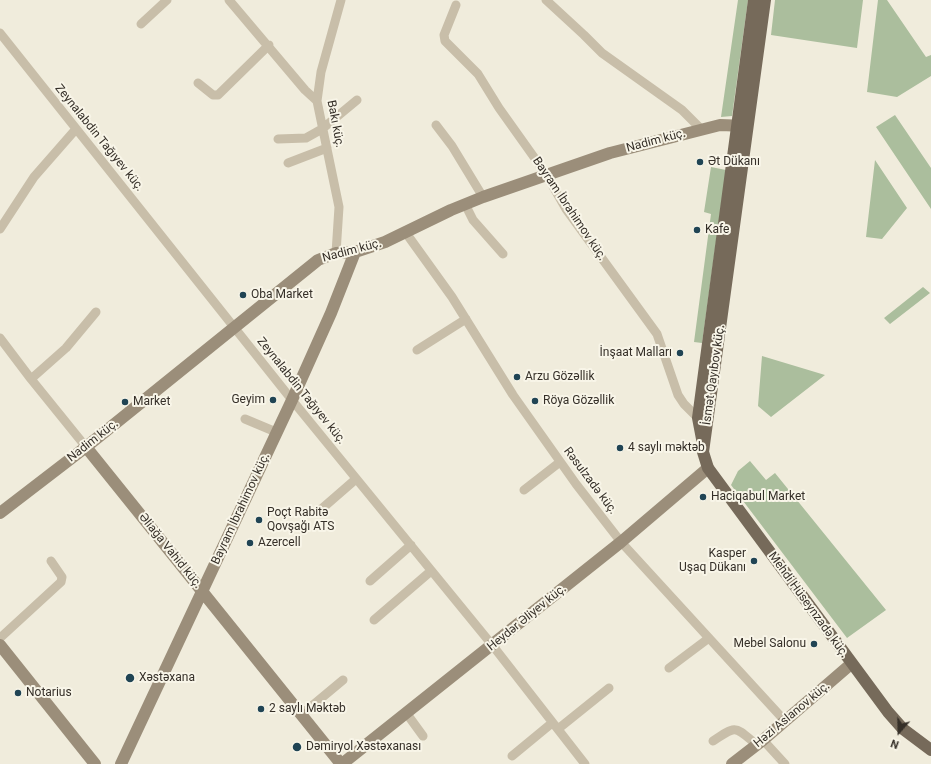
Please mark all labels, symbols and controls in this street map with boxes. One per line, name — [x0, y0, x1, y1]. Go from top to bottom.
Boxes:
street label: Zeynalabdin Tağıyev küç. — [51, 82, 147, 194]
street label: Bakı küç. — [323, 99, 347, 149]
street label: Nadim küç. — [625, 126, 687, 156]
street label: Bayram İbrahimov küç. — [529, 155, 609, 263]
place label: Ət Dükanı — [708, 155, 760, 169]
marker: Ət Dükanı — [695, 157, 705, 167]
place label: Kafe — [705, 223, 729, 237]
marker: Kafe — [692, 225, 702, 235]
street label: Nadim küç. — [321, 236, 383, 266]
place label: Oba Market — [251, 288, 313, 302]
marker: Oba Market — [238, 290, 248, 300]
street label: İsmət Qayıbov küç. — [700, 324, 728, 426]
street label: Zeynalabdin Tağıyev küç. — [253, 335, 349, 447]
place label: İnşaat Malları — [600, 346, 672, 360]
marker: İnşaat Malları — [675, 348, 685, 358]
place label: Arzu Gözəllik — [525, 370, 594, 384]
marker: Arzu Gözəllik — [512, 372, 522, 382]
place label: Geyim — [231, 393, 265, 407]
place label: Röya Gözəllik — [543, 394, 614, 408]
place label: Market — [133, 395, 170, 409]
marker: Geyim — [268, 395, 278, 405]
marker: Röya Gözəllik — [530, 396, 540, 406]
marker: Market — [120, 397, 130, 407]
street label: Nadim küç. — [65, 417, 121, 465]
place label: 4 saylı məktəb — [628, 441, 705, 455]
marker: 4 saylı məktəb — [615, 443, 625, 453]
street label: Rəsulzadə küç. — [560, 445, 620, 517]
street label: Bayram İbrahimov küç. — [209, 451, 273, 567]
place label: Haciqabul Market — [711, 490, 805, 504]
marker: Haciqabul Market — [698, 492, 708, 502]
place label: Poçt Rabitə Qovşağı ATS — [267, 506, 334, 534]
street label: Əliağa Vahid küç. — [135, 511, 205, 591]
marker: Poçt Rabitə Qovşağı ATS — [254, 515, 264, 525]
place label: Azercell — [258, 536, 301, 550]
marker: Azercell — [245, 538, 255, 548]
place label: Kasper Uşaq Dükanı — [679, 547, 746, 575]
street label: Mehdi Hüseynzadə küç. — [765, 549, 851, 661]
marker: Kasper Uşaq Dükanı — [749, 556, 759, 566]
street label: Heydər Əliyev küç. — [485, 582, 569, 654]
place label: Mebel Salonu — [734, 637, 806, 651]
marker: Mebel Salonu — [809, 639, 819, 649]
place label: Xəstəxana — [139, 671, 195, 685]
marker: Xəstəxana — [124, 672, 136, 684]
street label: Həzi Aslanov küç. — [751, 679, 833, 751]
place label: Notarius — [26, 686, 72, 700]
marker: Notarius — [13, 688, 23, 698]
place label: 2 saylı Məktəb — [269, 702, 346, 716]
marker: 2 saylı Məktəb — [256, 704, 266, 714]
north arrow — [879, 712, 919, 752]
text: N — [889, 736, 901, 751]
place label: Dəmiryol Xəstəxanası — [306, 740, 421, 754]
marker: Dəmiryol Xəstəxanası — [291, 741, 303, 753]

